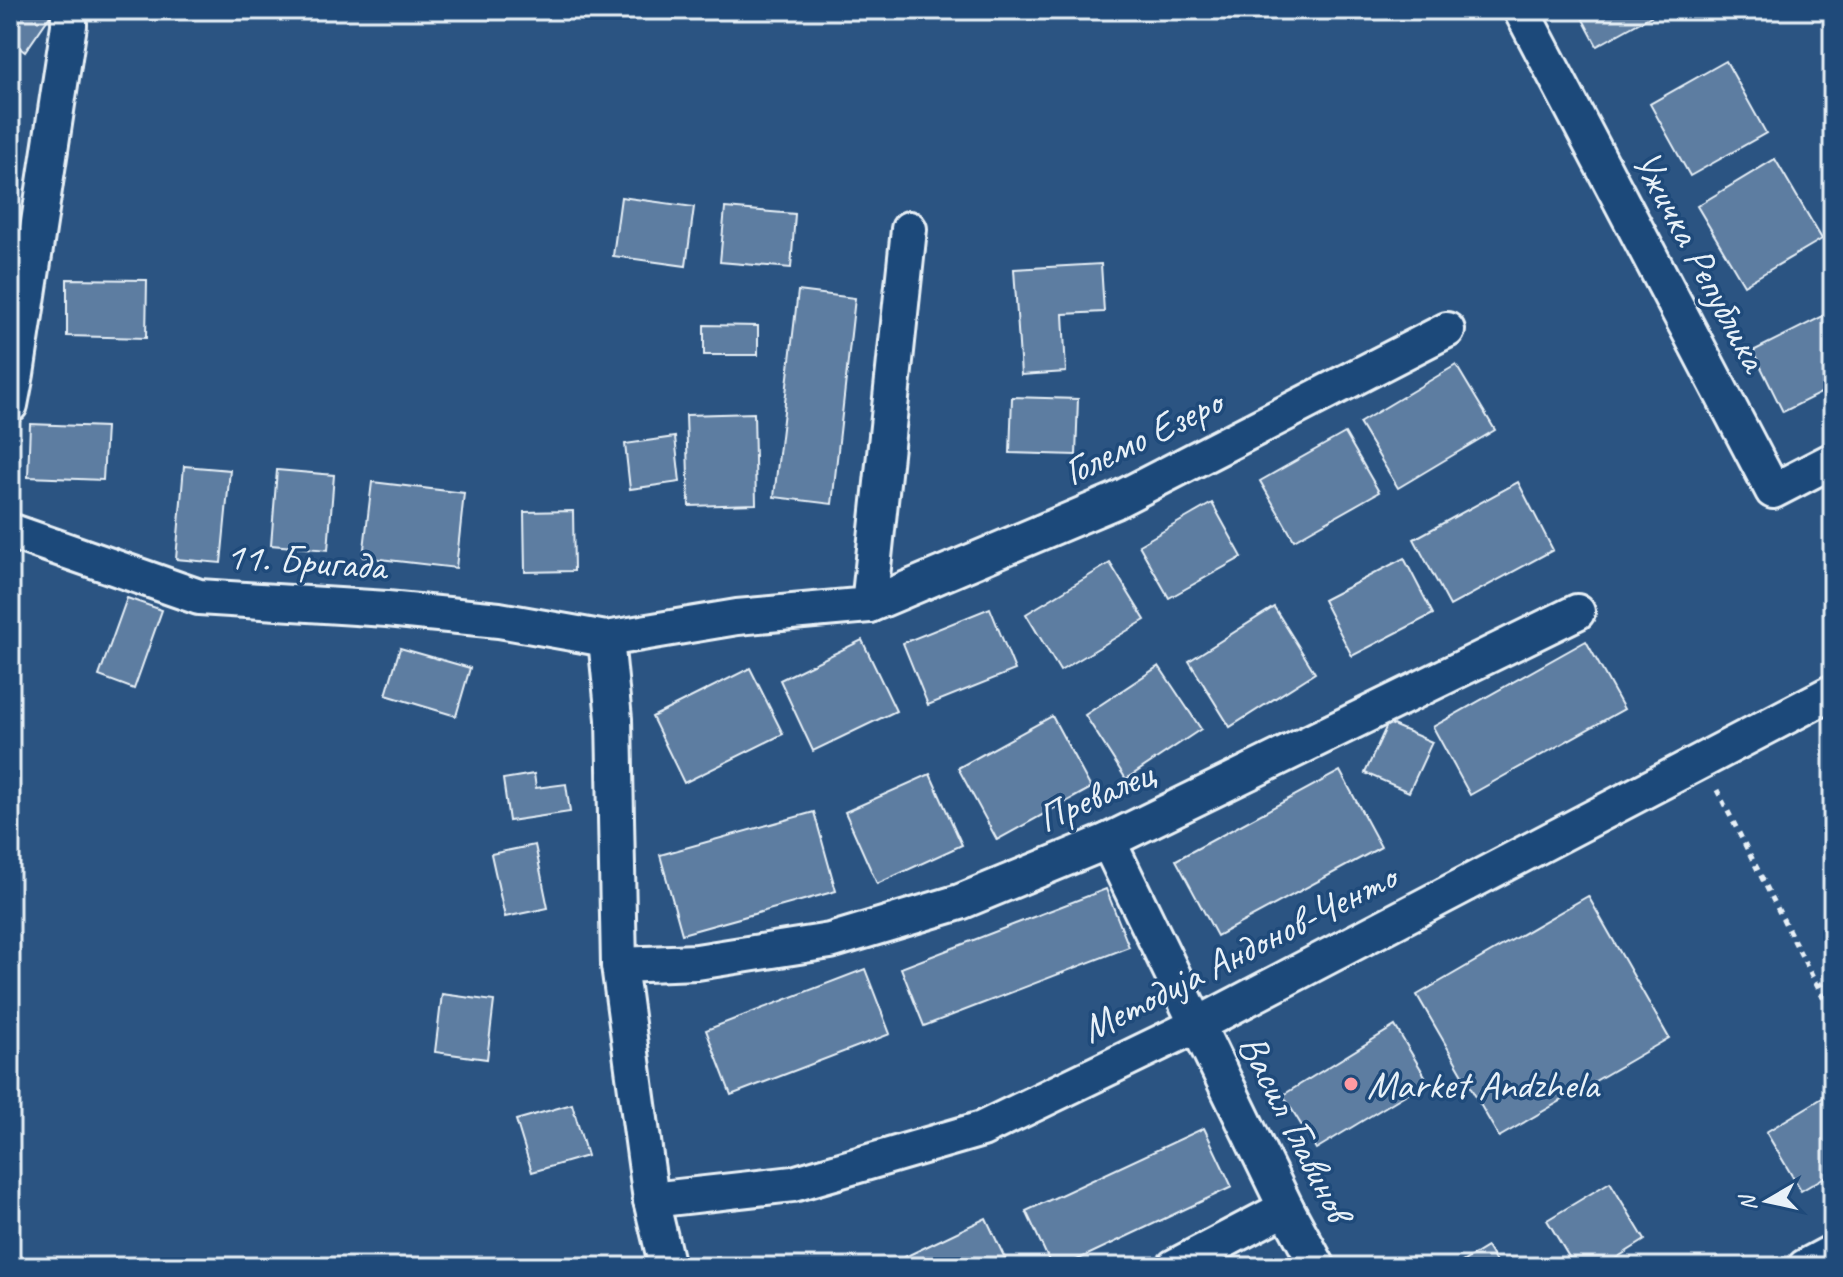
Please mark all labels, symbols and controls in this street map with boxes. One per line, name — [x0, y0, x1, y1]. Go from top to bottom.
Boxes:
street label: Ужичка Република — [1621, 142, 1781, 382]
street label: Големо Езеро — [1055, 375, 1234, 497]
street label: 11. Бригада — [224, 530, 391, 592]
street label: Превалец — [1029, 747, 1164, 844]
street label: Методија Андонов-Ченто — [1073, 850, 1408, 1054]
street label: Васил Главинов — [1227, 1026, 1367, 1236]
place label: Market Andzhela — [1367, 1060, 1602, 1110]
marker: Market Andzhela — [1342, 1075, 1360, 1093]
north arrow — [1727, 1161, 1807, 1241]
text: N — [1733, 1192, 1763, 1213]

